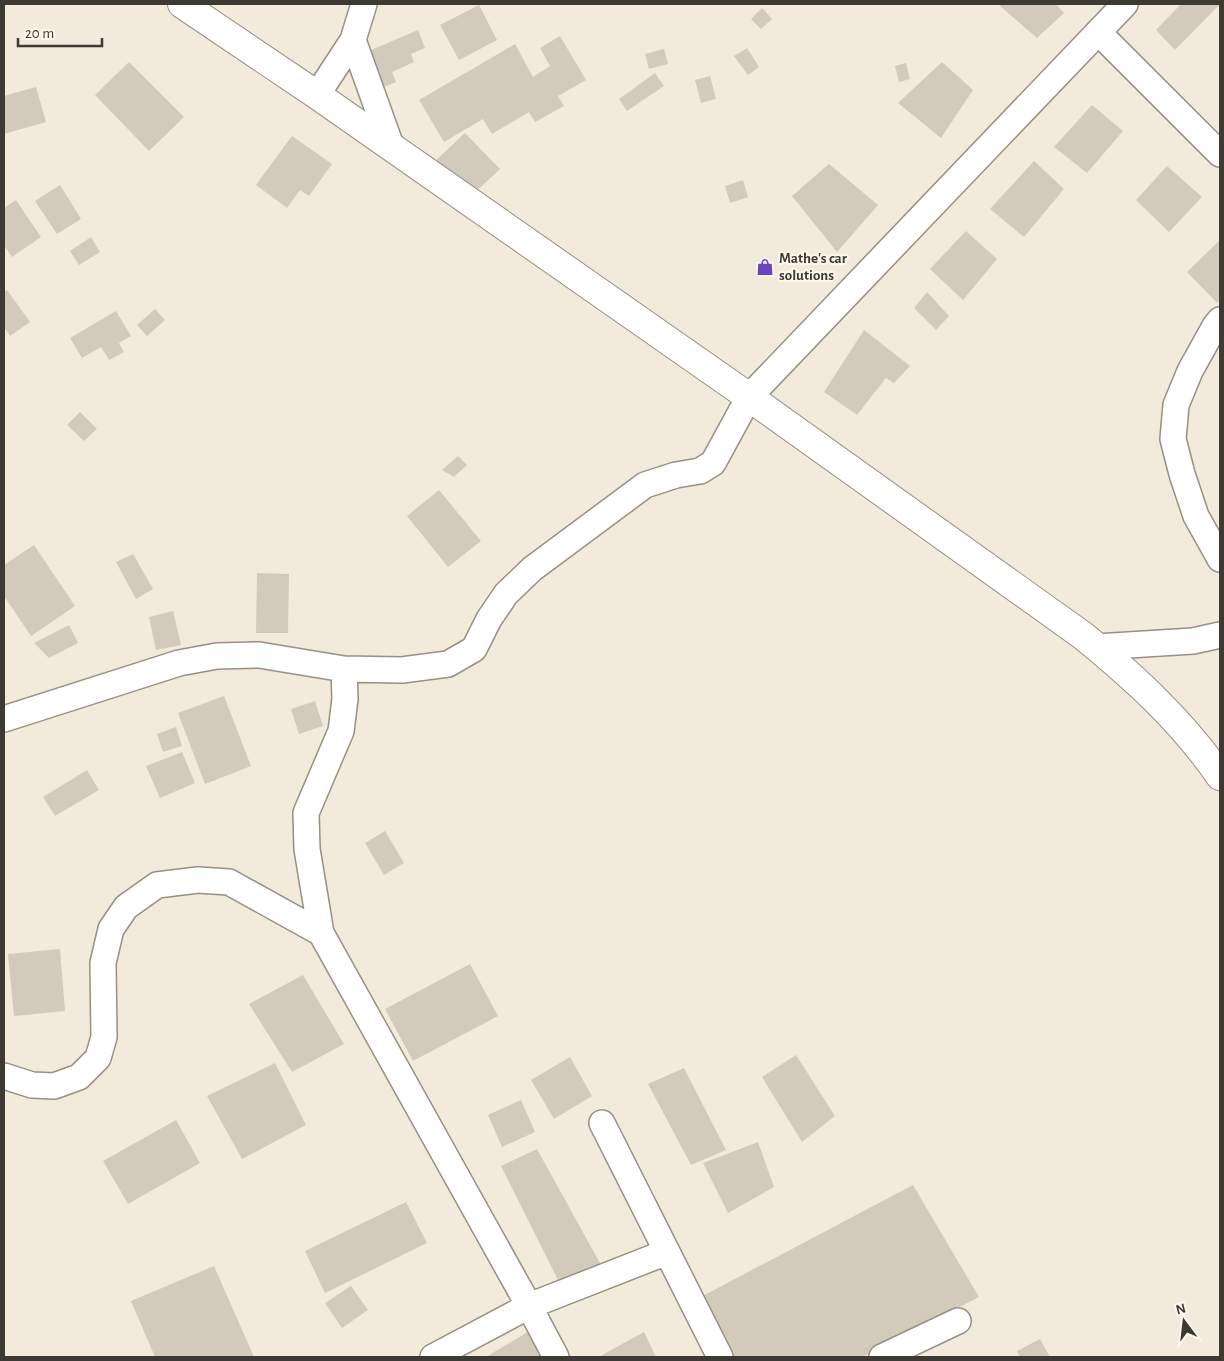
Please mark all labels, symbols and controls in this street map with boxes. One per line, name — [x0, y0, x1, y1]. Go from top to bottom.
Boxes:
scale bar — [18, 15, 101, 47]
text: 20 m — [25, 26, 54, 41]
place label: Mathe's car solutions — [779, 251, 848, 283]
shop icon: Mathe's car solutions — [755, 257, 775, 277]
north arrow — [1159, 1296, 1209, 1346]
text: N — [1174, 1301, 1187, 1317]

